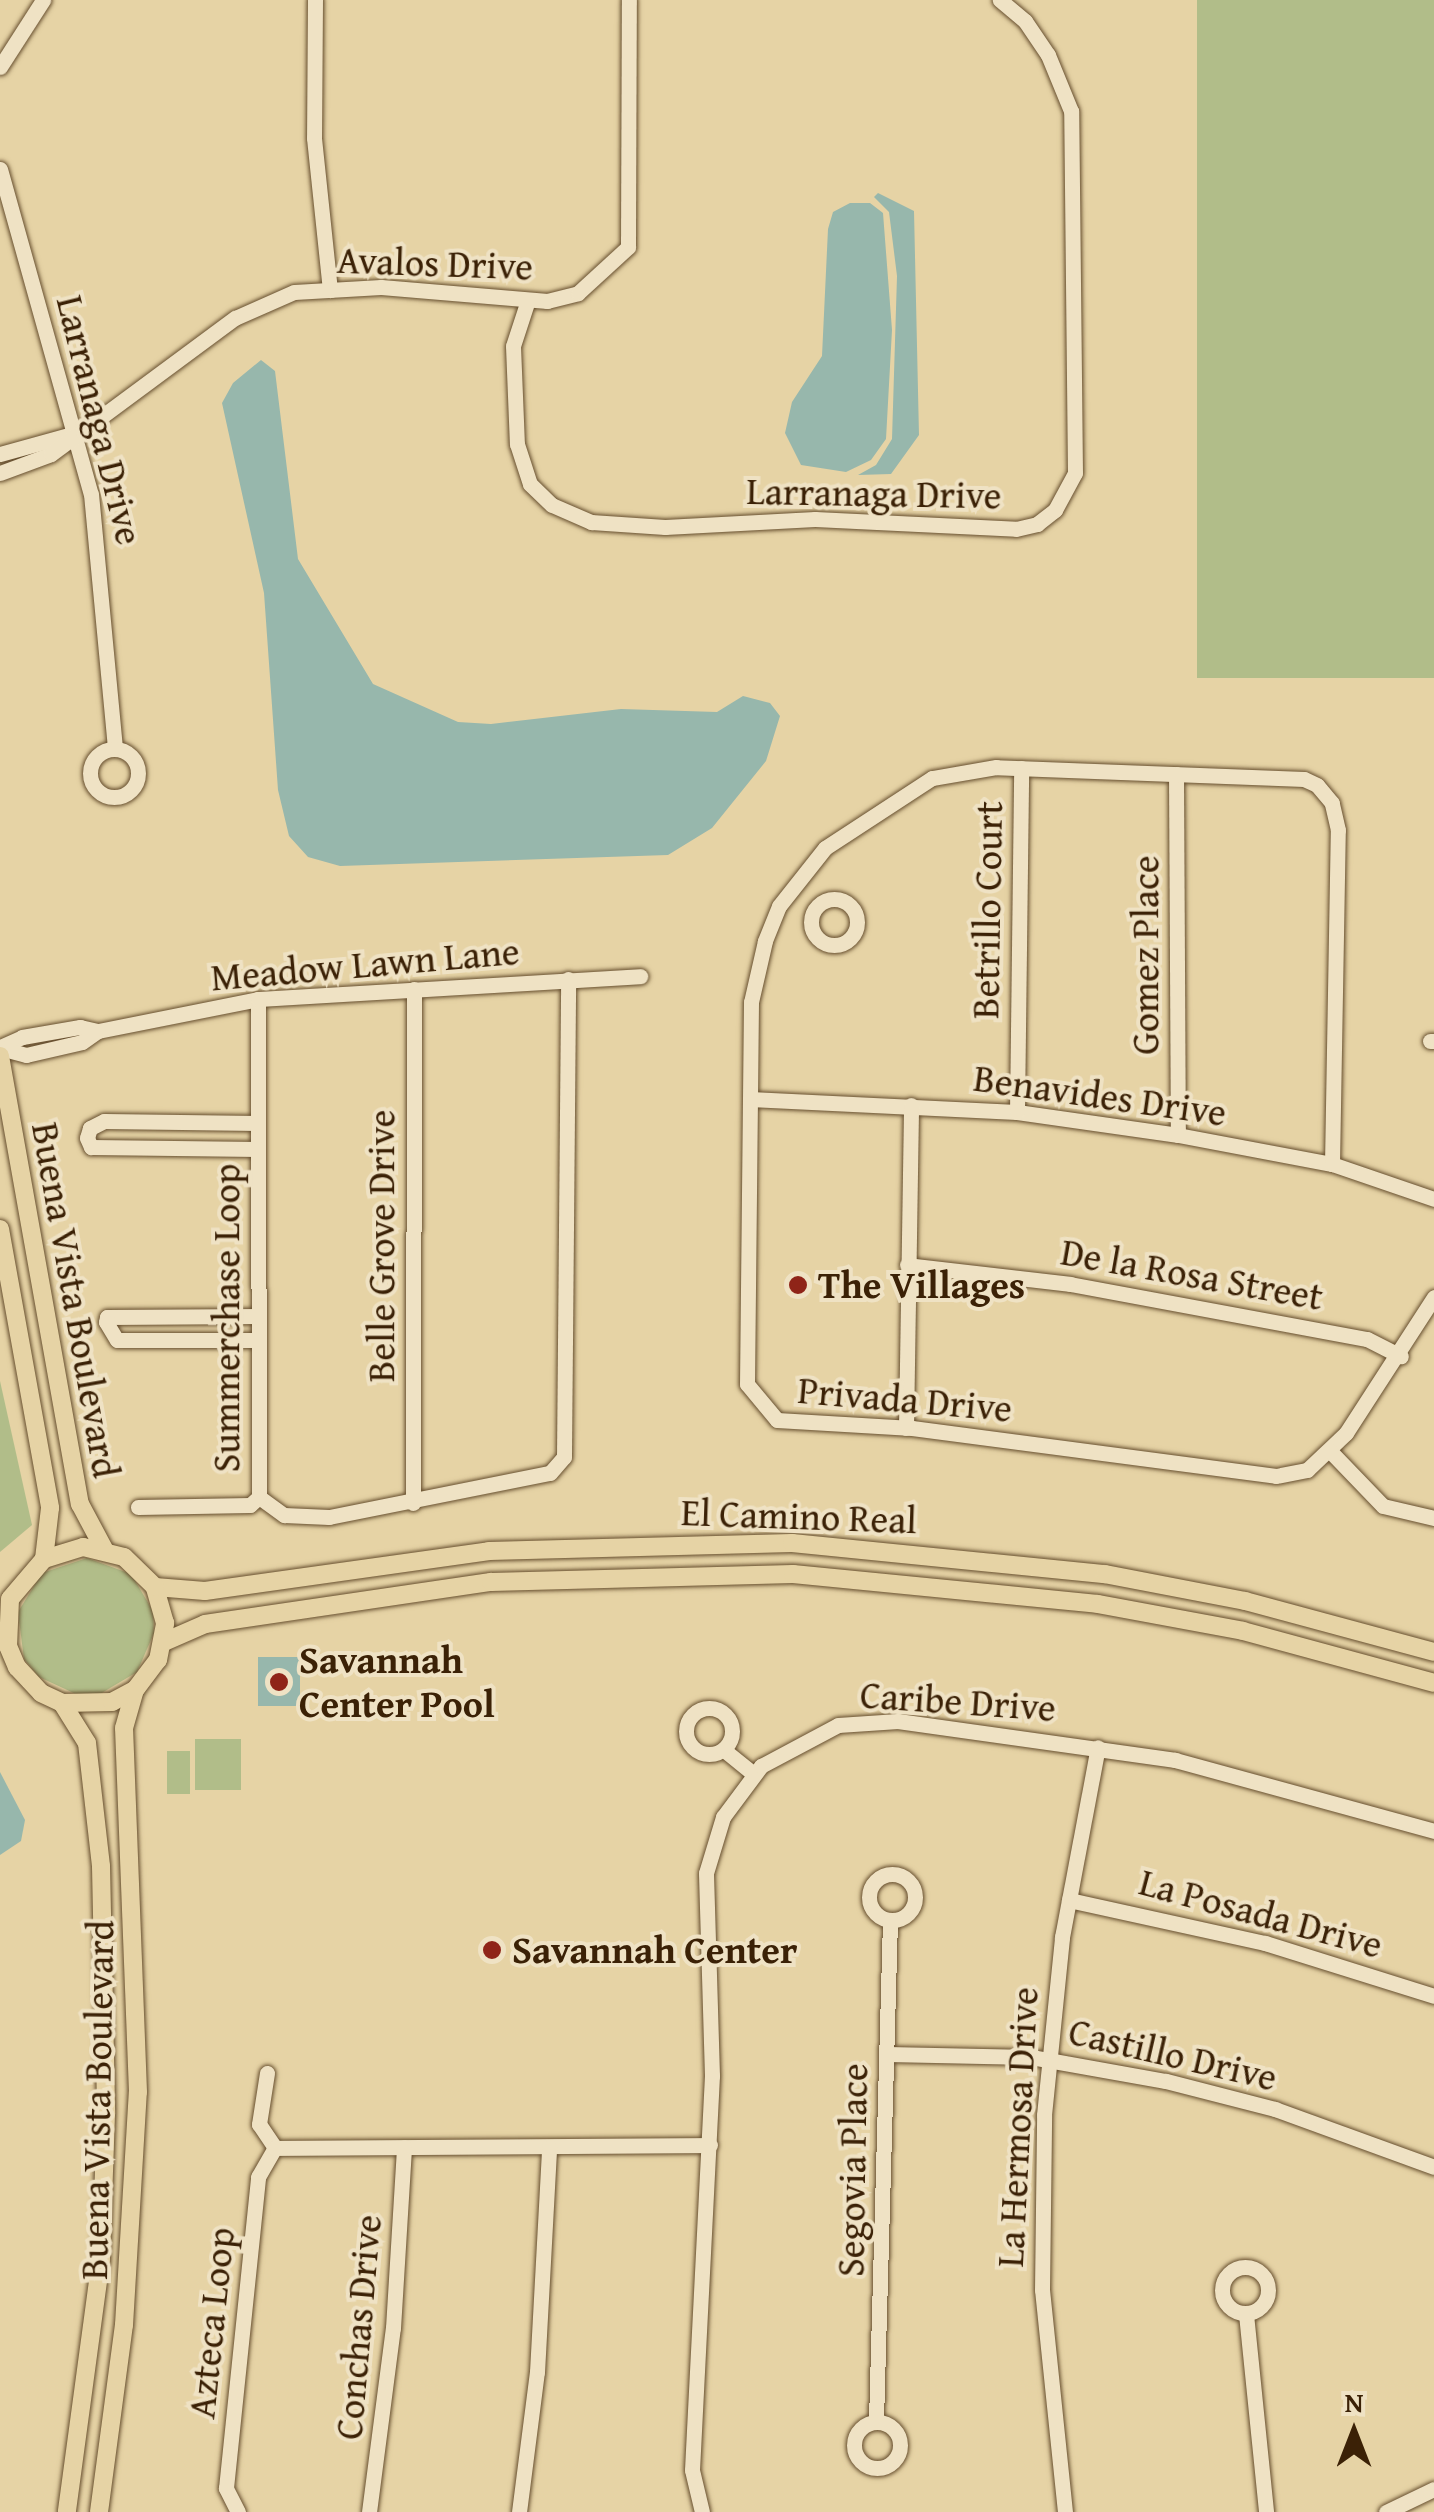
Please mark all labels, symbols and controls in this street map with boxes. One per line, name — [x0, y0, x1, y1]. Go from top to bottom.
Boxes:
street label: Avalos Drive — [336, 237, 534, 289]
street label: Larranaga Drive — [47, 291, 153, 549]
street label: Larranaga Drive — [746, 468, 1002, 518]
street label: Betrillo Court — [962, 801, 1012, 1019]
street label: Gomez Place — [1122, 855, 1168, 1055]
street label: Meadow Lawn Lane — [209, 928, 521, 1000]
street label: Benavides Drive — [971, 1055, 1229, 1135]
street label: Belle Grove Drive — [358, 1110, 404, 1382]
street label: Buena Vista Boulevard — [22, 1119, 130, 1481]
street label: Summerchase Loop — [203, 1164, 249, 1472]
street label: De la Rosa Street — [1058, 1229, 1326, 1319]
place label: The Villages — [818, 1262, 1025, 1308]
marker: The Villages — [787, 1274, 809, 1296]
street label: Privada Drive — [796, 1367, 1014, 1431]
street label: El Camino Real — [680, 1489, 918, 1543]
place label: Savannah Center Pool — [299, 1637, 495, 1726]
marker: Savannah Center Pool — [268, 1671, 290, 1693]
street label: Caribe Drive — [859, 1671, 1057, 1731]
street label: La Posada Drive — [1135, 1859, 1387, 1967]
street label: Buena Vista Boulevard — [71, 1920, 123, 2280]
place label: Savannah Center — [512, 1927, 797, 1973]
marker: Savannah Center — [481, 1939, 503, 1961]
street label: La Hermosa Drive — [987, 1986, 1047, 2268]
street label: Castillo Drive — [1065, 2008, 1281, 2100]
street label: Segovia Place — [827, 2063, 877, 2277]
street label: Conchas Drive — [325, 2213, 391, 2441]
street label: Azteca Loop — [178, 2225, 244, 2421]
text: N — [1345, 2381, 1363, 2422]
north arrow — [1304, 2382, 1404, 2482]

